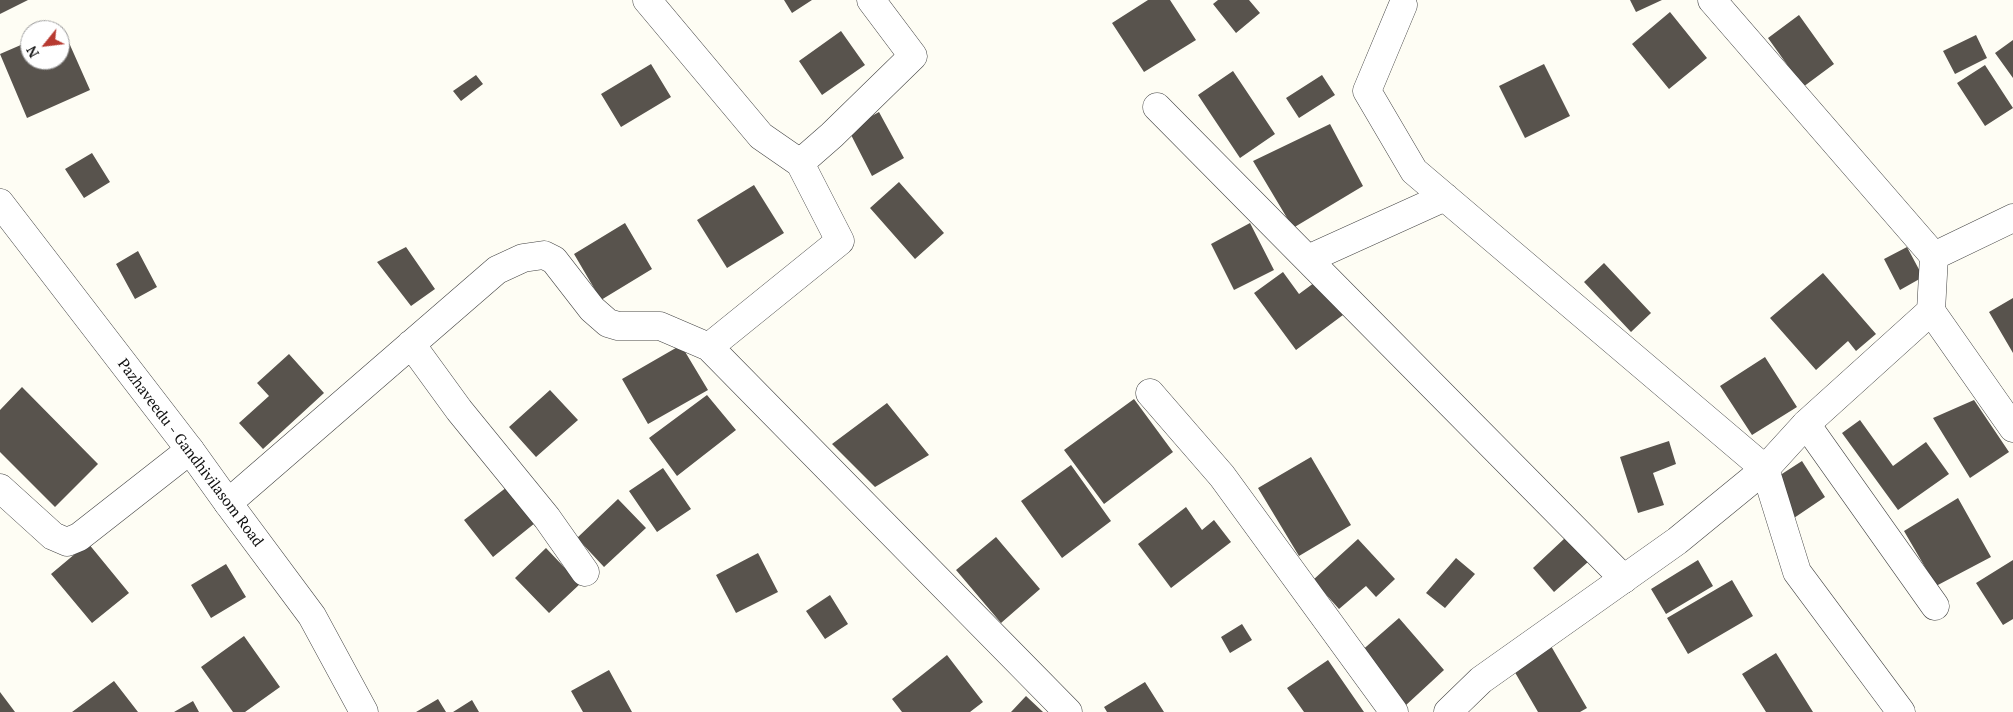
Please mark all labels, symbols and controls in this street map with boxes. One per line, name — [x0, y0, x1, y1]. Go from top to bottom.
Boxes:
north arrow — [20, 20, 70, 70]
text: N — [21, 43, 43, 61]
street label: Pazhaveedu - Gandhivilasom Road — [113, 355, 267, 551]

